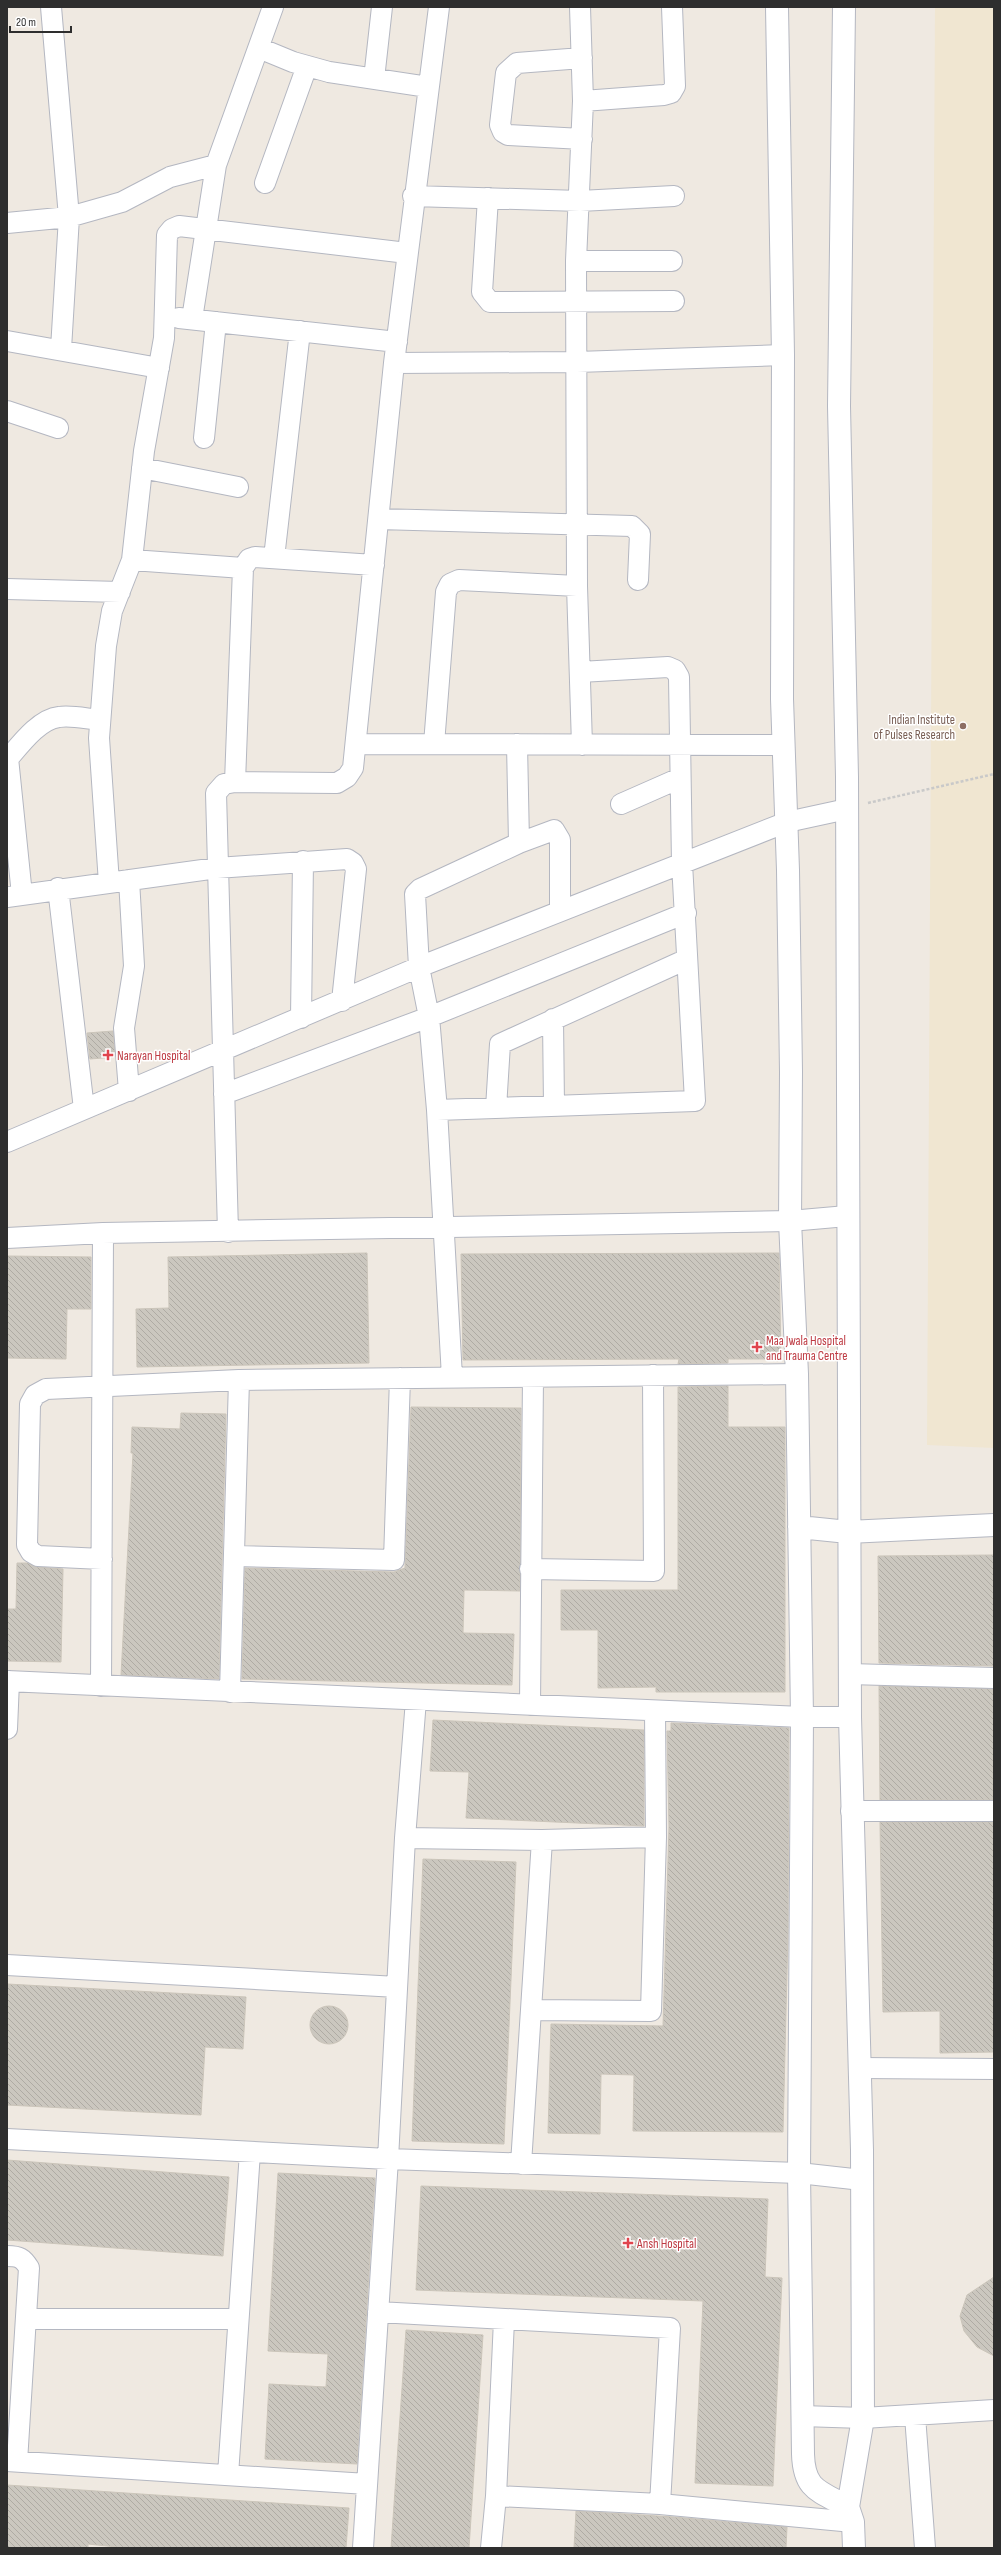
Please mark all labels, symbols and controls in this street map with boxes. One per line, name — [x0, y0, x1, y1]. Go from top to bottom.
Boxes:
scale bar — [10, 8, 71, 34]
text: 20 m — [16, 15, 36, 30]
place label: Indian Institute of Pulses Research — [874, 712, 955, 743]
marker: Indian Institute of Pulses Research — [958, 721, 968, 731]
place label: Narayan Hospital — [117, 1048, 190, 1064]
marker: Narayan Hospital — [102, 1049, 114, 1061]
place label: Maa Jwala Hospital and Trauma Centre — [766, 1333, 848, 1364]
marker: Maa Jwala Hospital and Trauma Centre — [751, 1341, 763, 1353]
place label: Ansh Hospital — [636, 2236, 696, 2252]
marker: Ansh Hospital — [622, 2237, 634, 2249]

